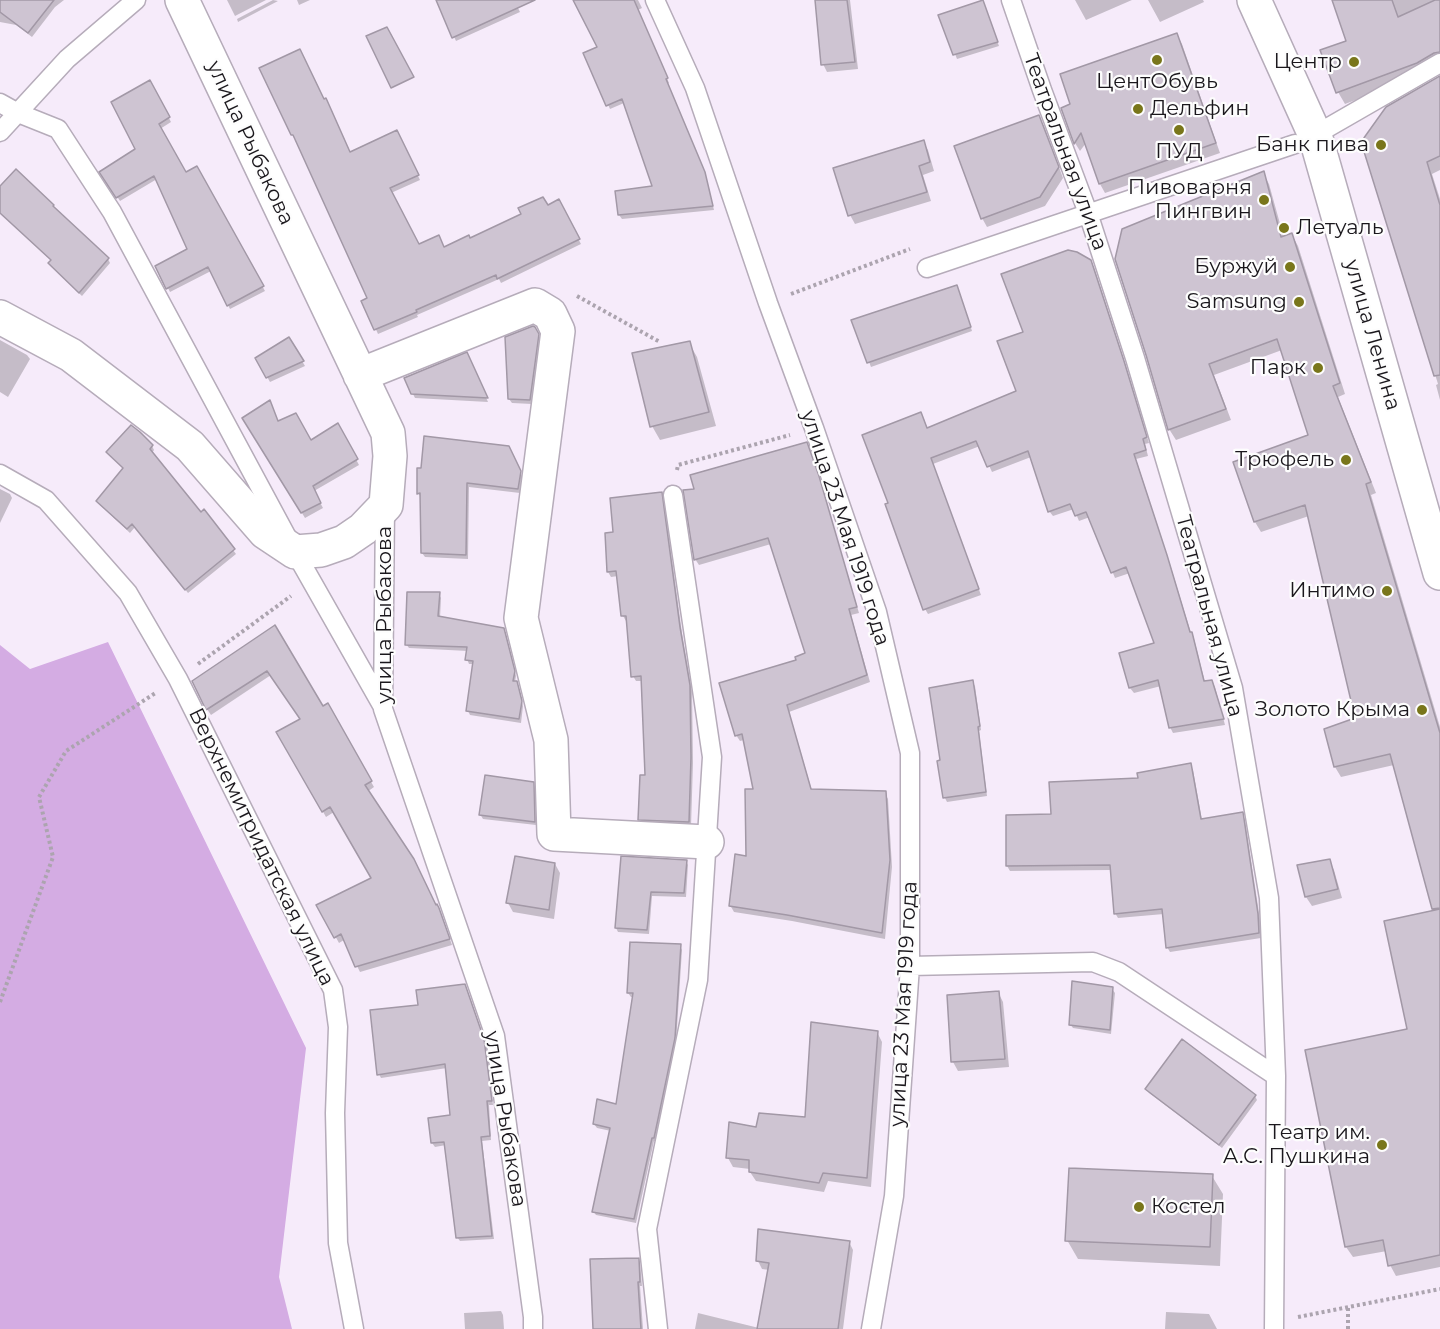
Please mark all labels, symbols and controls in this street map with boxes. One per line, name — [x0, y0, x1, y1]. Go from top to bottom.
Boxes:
place label: Центр — [1273, 49, 1342, 75]
street label: Театральная улица — [1018, 50, 1112, 254]
marker: ЦентОбувь — [1150, 53, 1164, 67]
marker: Центр — [1347, 55, 1361, 69]
street label: улица Рыбакова — [201, 57, 299, 229]
place label: ЦентОбувь — [1096, 69, 1218, 95]
place label: Дельфин — [1150, 96, 1249, 122]
marker: Дельфин — [1131, 102, 1145, 116]
marker: ПУД — [1172, 123, 1186, 137]
place label: Банк пива — [1256, 132, 1369, 158]
marker: Банк пива — [1374, 138, 1388, 152]
place label: ПУД — [1155, 139, 1203, 165]
place label: Пивоварня Пингвин — [1128, 175, 1252, 225]
marker: Пивоварня Пингвин — [1257, 193, 1271, 207]
place label: Летуаль — [1296, 215, 1384, 241]
marker: Летуаль — [1277, 221, 1291, 235]
place label: Буржуй — [1194, 254, 1278, 280]
street label: улица Ленина — [1338, 257, 1406, 413]
marker: Буржуй — [1283, 260, 1297, 274]
place label: Samsung — [1186, 289, 1287, 315]
marker: Samsung — [1292, 295, 1306, 309]
place label: Парк — [1250, 355, 1306, 381]
marker: Парк — [1311, 361, 1325, 375]
street label: улица 23 Мая 1919 года — [795, 407, 895, 649]
place label: Трюфель — [1235, 447, 1334, 473]
marker: Трюфель — [1339, 453, 1353, 467]
street label: Театральная улица — [1170, 512, 1248, 720]
street label: улица Рыбакова — [372, 526, 398, 704]
place label: Интимо — [1289, 578, 1375, 604]
marker: Интимо — [1380, 584, 1394, 598]
place label: Золото Крыма — [1255, 697, 1410, 723]
marker: Золото Крыма — [1415, 703, 1429, 717]
street label: Верхнемитридатская улица — [183, 704, 339, 990]
street label: улица 23 Мая 1919 года — [885, 881, 923, 1127]
street label: улица Рыбакова — [479, 1029, 531, 1209]
place label: Театр им. А.С. Пушкина — [1223, 1120, 1370, 1170]
marker: Театр им. А.С. Пушкина — [1375, 1138, 1389, 1152]
place label: Костел — [1151, 1194, 1226, 1220]
marker: Костел — [1132, 1200, 1146, 1214]

